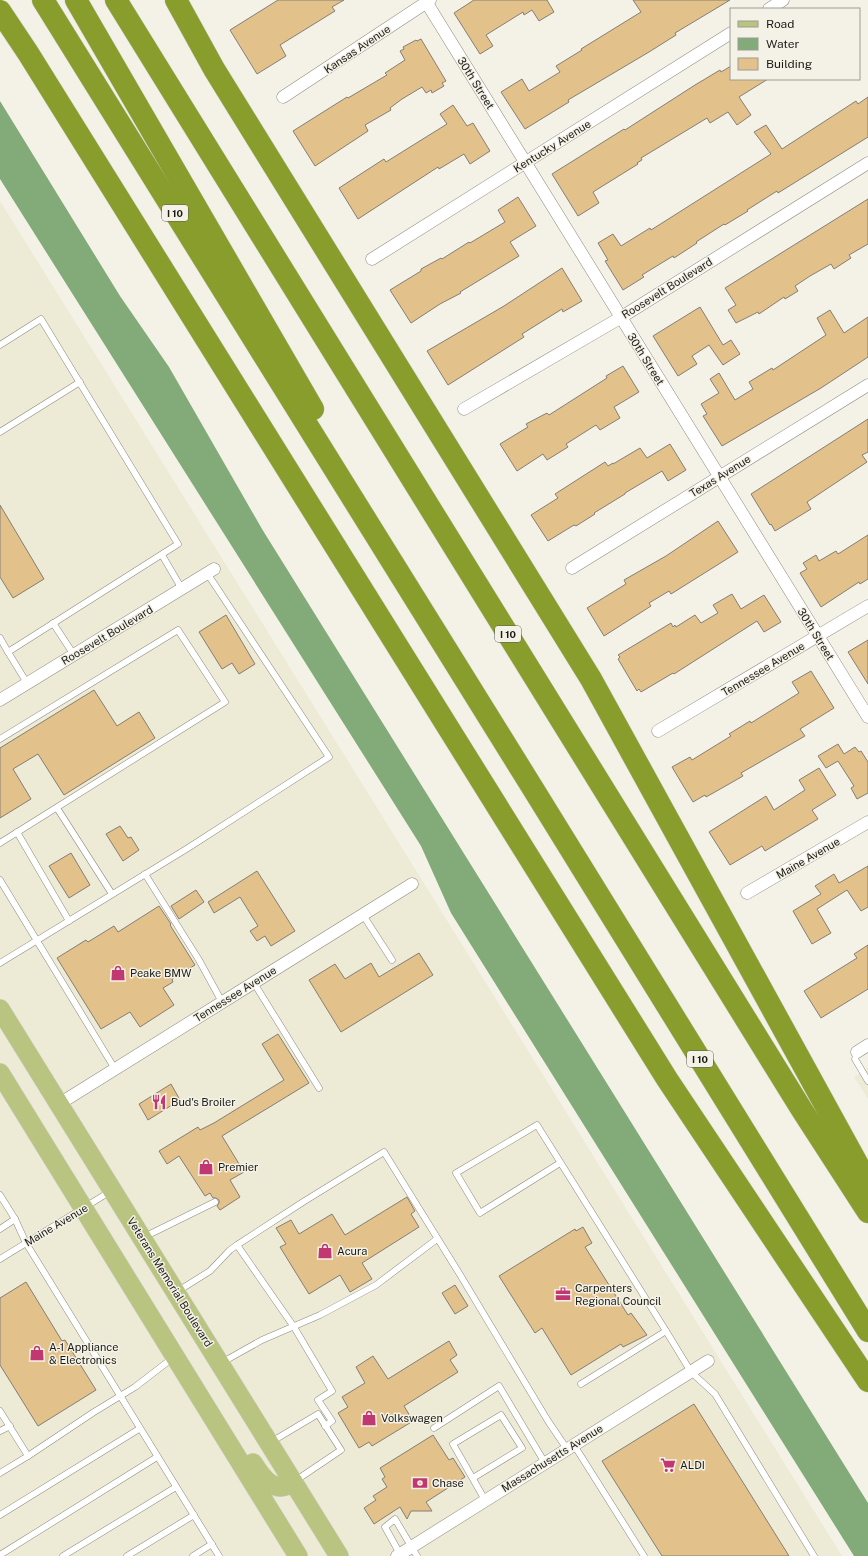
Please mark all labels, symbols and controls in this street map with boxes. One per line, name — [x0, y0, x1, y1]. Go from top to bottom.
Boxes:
legend — [730, 8, 860, 80]
text: Road — [766, 17, 794, 31]
street label: Kansas Avenue — [322, 22, 392, 76]
text: Water — [766, 37, 800, 51]
street label: 30th Street — [455, 55, 497, 111]
text: Building — [766, 57, 812, 71]
street label: Kentucky Avenue — [511, 117, 593, 175]
road number: I 10 — [162, 205, 188, 221]
street label: Roosevelt Boulevard — [620, 255, 714, 321]
street label: 30th Street — [625, 331, 667, 387]
street label: Texas Avenue — [687, 452, 753, 500]
street label: Roosevelt Boulevard — [59, 603, 155, 667]
street label: 30th Street — [795, 606, 837, 662]
road number: I 10 — [495, 626, 521, 642]
street label: Tennessee Avenue — [719, 639, 807, 699]
street label: Maine Avenue — [774, 835, 842, 881]
shop icon: Peake BMW — [109, 964, 127, 982]
street label: Tennessee Avenue — [192, 964, 278, 1024]
place label: Peake BMW — [130, 967, 192, 979]
road number: I 10 — [687, 1051, 713, 1067]
restaurant icon: Bud's Broiler — [150, 1093, 168, 1111]
place label: Bud's Broiler — [171, 1096, 236, 1108]
shop icon: Premier — [197, 1158, 215, 1176]
place label: Premier — [218, 1161, 258, 1173]
street label: Maine Avenue — [22, 1201, 90, 1249]
street label: Veterans Memorial Boulevard — [125, 1215, 215, 1349]
shop icon: Acura — [316, 1242, 334, 1260]
place label: Acura — [337, 1245, 367, 1257]
place label: Carpenters Regional Council — [575, 1282, 661, 1307]
office icon: Carpenters Regional Council — [554, 1285, 572, 1303]
place label: A-1 Appliance & Electronics — [49, 1341, 118, 1366]
shop icon: A-1 Appliance & Electronics — [28, 1344, 46, 1362]
shop icon: Volkswagen — [360, 1409, 378, 1427]
place label: Volkswagen — [381, 1412, 443, 1424]
street label: Massachusetts Avenue — [499, 1422, 605, 1494]
supermarket icon: ALDI — [659, 1456, 677, 1474]
place label: ALDI — [680, 1459, 705, 1471]
bank icon: Chase — [411, 1474, 429, 1492]
place label: Chase — [432, 1477, 464, 1489]

